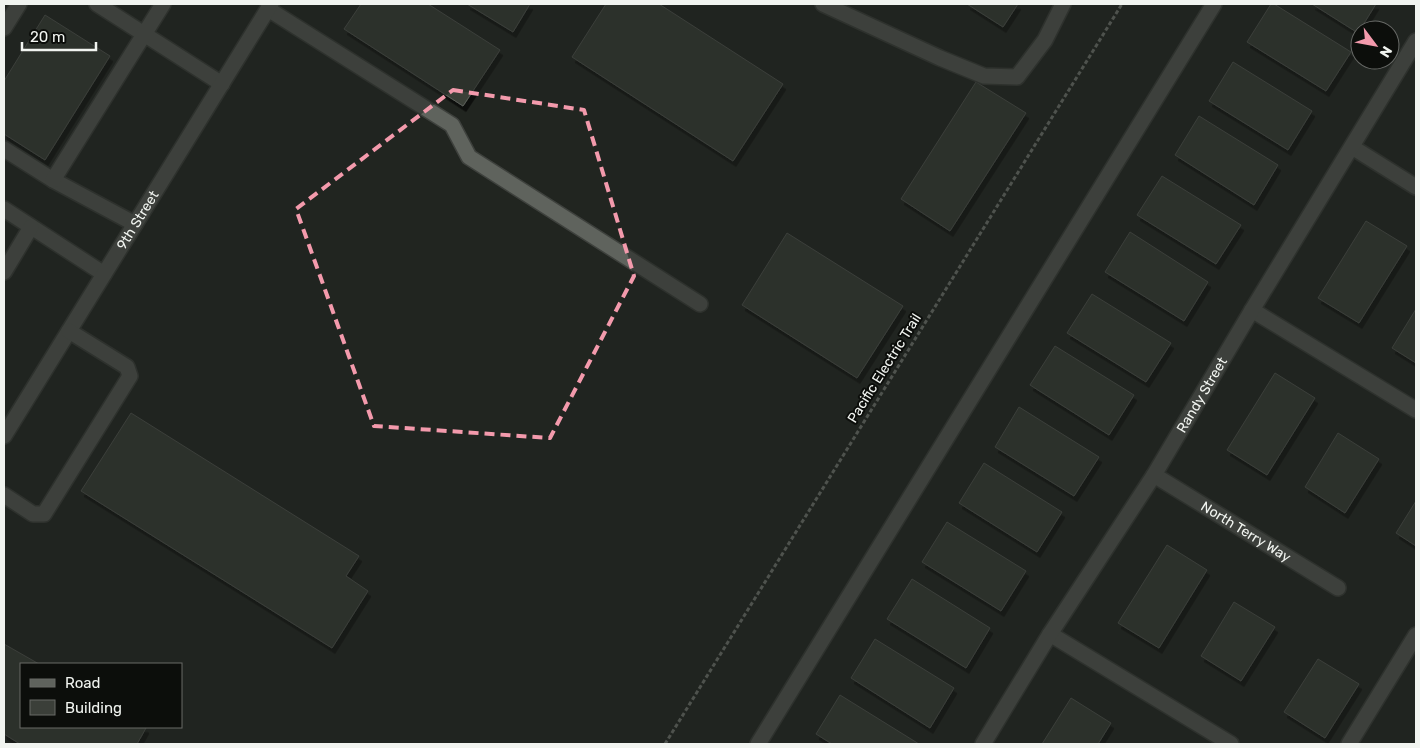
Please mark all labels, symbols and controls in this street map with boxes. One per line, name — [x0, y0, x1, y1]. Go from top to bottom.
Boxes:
scale bar — [22, 20, 96, 52]
north arrow — [1350, 20, 1400, 70]
text: 20 m — [30, 28, 65, 46]
text: N — [1376, 43, 1395, 60]
street label: 9th Street — [113, 187, 163, 253]
street label: Pacific Electric Trail — [844, 310, 925, 426]
street label: Randy Street — [1173, 354, 1231, 436]
street label: North Terry Way — [1198, 498, 1294, 566]
legend — [20, 663, 182, 728]
text: Road — [65, 674, 101, 692]
text: Building — [65, 699, 122, 717]

